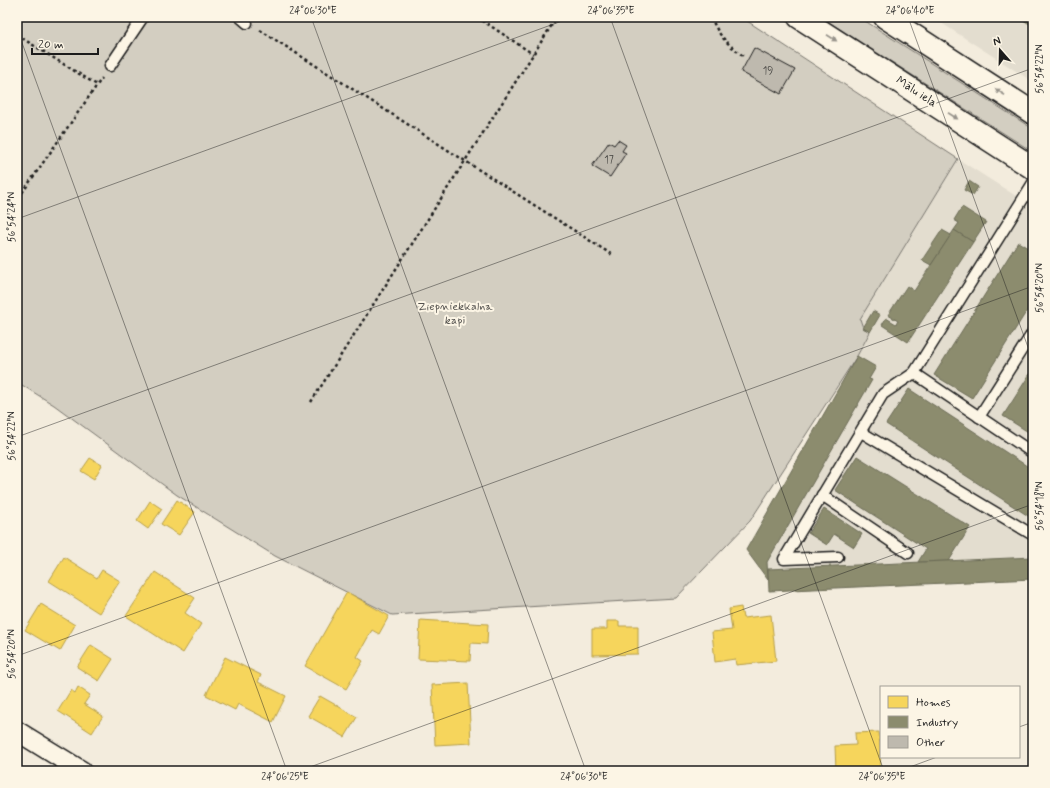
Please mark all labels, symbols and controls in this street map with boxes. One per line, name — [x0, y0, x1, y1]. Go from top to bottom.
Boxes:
text: 24°06'30"E — [289, 4, 337, 18]
text: 24°06'35"E — [588, 4, 635, 18]
text: 24°06'40"E — [886, 4, 934, 18]
scale bar — [32, 30, 98, 56]
north arrow — [980, 30, 1020, 70]
one-way arrow — [826, 34, 837, 42]
text: N — [991, 34, 1003, 49]
text: 20 m — [38, 37, 64, 53]
text: 56°54'22"N — [1033, 44, 1047, 94]
house number: 19 — [763, 65, 773, 78]
street label: Mālu iela — [892, 73, 940, 111]
one-way arrow — [994, 88, 1006, 95]
one-way arrow — [948, 112, 958, 120]
house number: 17 — [604, 154, 614, 167]
text: 56°54'24"N — [5, 191, 19, 242]
text: 56°54'20"N — [1033, 263, 1047, 313]
park label: Ziepniekkalna kapi — [418, 299, 493, 329]
text: 56°54'22"N — [5, 411, 19, 461]
text: 56°54'18"N — [1033, 481, 1047, 531]
text: 56°54'20"N — [5, 629, 19, 679]
legend — [880, 686, 1020, 758]
text: Homes — [916, 695, 951, 711]
text: Industry — [916, 715, 958, 731]
text: Other — [916, 735, 945, 751]
text: 24°06'25"E — [261, 770, 309, 784]
text: 24°06'30"E — [560, 770, 608, 784]
text: 24°06'35"E — [859, 770, 906, 784]

